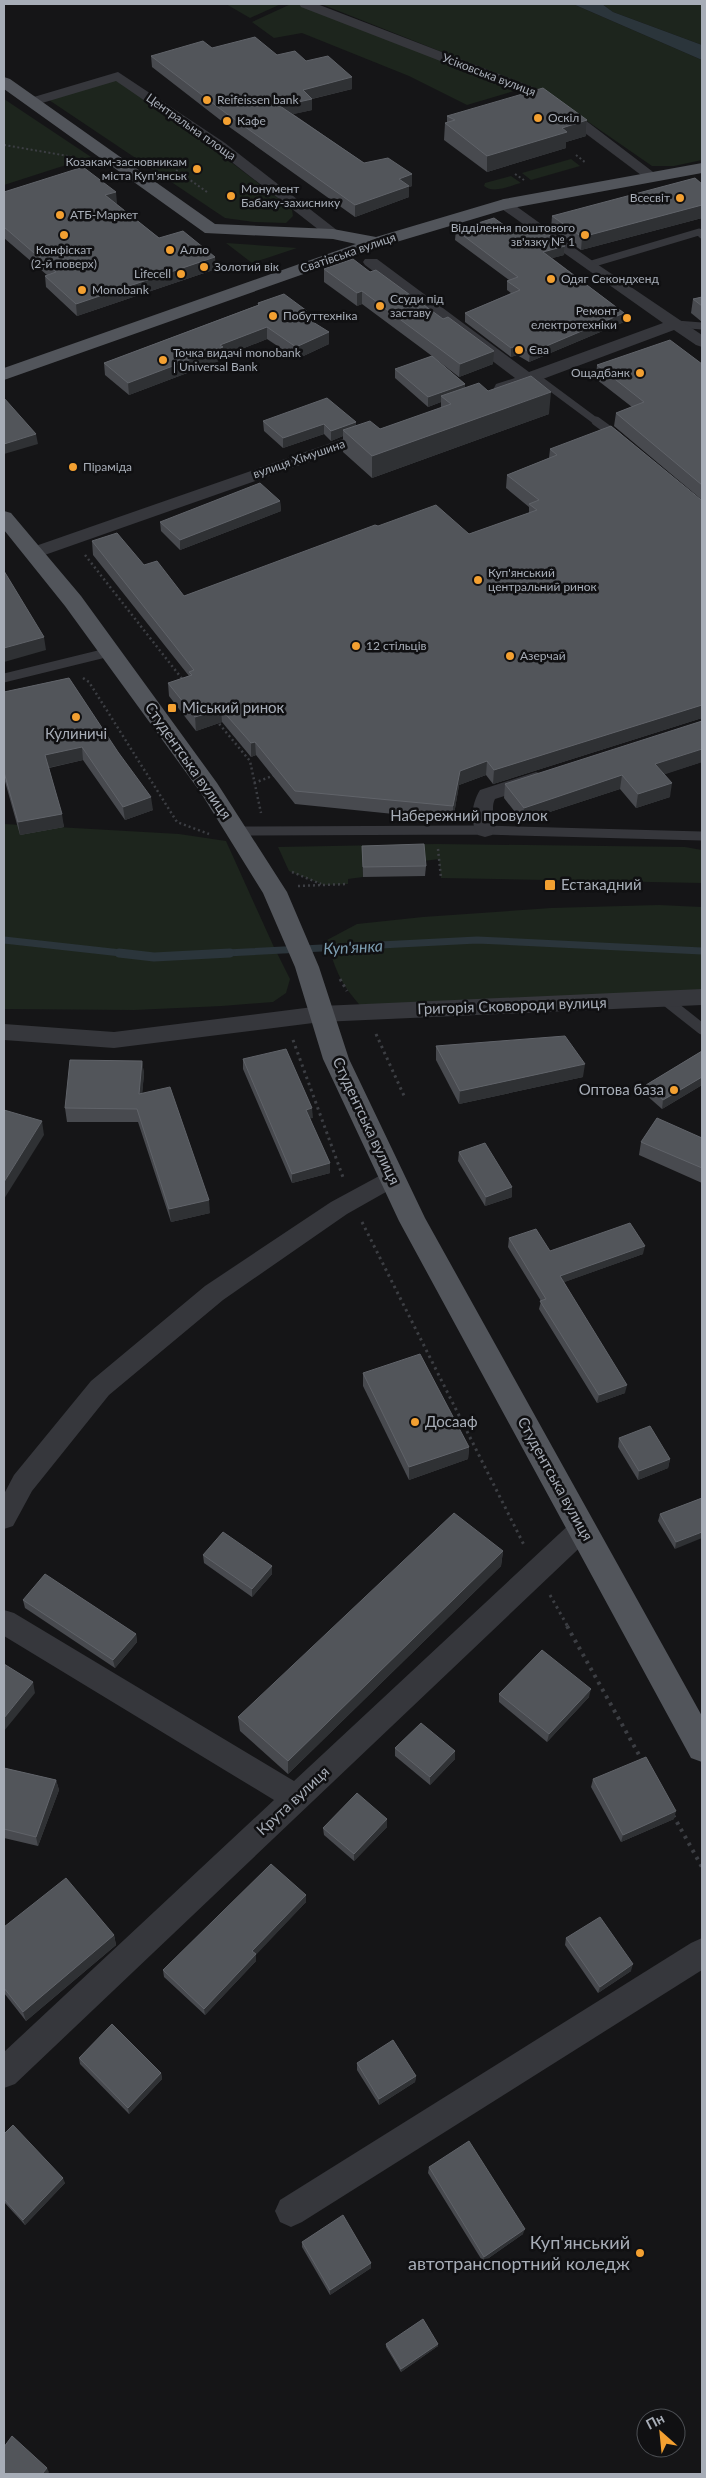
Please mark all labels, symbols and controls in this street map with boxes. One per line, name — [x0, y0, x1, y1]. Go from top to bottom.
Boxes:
street label: Усіковська вулиця — [440, 50, 538, 99]
street label: Центральна площа — [143, 90, 239, 163]
place label: Reifeissen bank — [217, 92, 299, 107]
marker: Reifeissen bank — [201, 94, 213, 106]
place label: Оскіл — [548, 110, 579, 125]
marker: Оскіл — [532, 112, 544, 124]
place label: Кафе — [237, 113, 266, 128]
marker: Кафе — [221, 115, 233, 127]
place label: Козакам-засновникам міста Куп'янськ — [65, 154, 188, 183]
marker: Козакам-засновникам міста Куп'янськ — [191, 163, 203, 175]
place label: Монумент Бабаку-захиснику — [241, 181, 341, 210]
marker: Монумент Бабаку-захиснику — [225, 190, 237, 202]
place label: Всесвіт — [630, 190, 670, 205]
marker: Всесвіт — [674, 192, 686, 204]
place label: АТБ-Маркет — [70, 207, 138, 222]
marker: АТБ-Маркет — [54, 209, 66, 221]
place label: Відділення поштового зв'язку № 1 — [451, 220, 575, 249]
marker: Конфіскат (2-й поверх) — [58, 229, 70, 241]
street label: Сватівська вулиця — [298, 229, 398, 276]
marker: Відділення поштового зв'язку № 1 — [579, 229, 591, 241]
place label: Конфіскат (2-й поверх) — [31, 242, 97, 271]
place label: Алло — [180, 242, 209, 257]
marker: Алло — [164, 244, 176, 256]
place label: Золотий вік — [214, 259, 280, 274]
marker: Золотий вік — [198, 261, 210, 273]
place label: Lifecell — [134, 266, 171, 281]
marker: Lifecell — [175, 268, 187, 280]
place label: Одяг Секондхенд — [561, 271, 659, 286]
marker: Одяг Секондхенд — [545, 273, 557, 285]
place label: Monobank — [92, 282, 150, 297]
marker: Monobank — [76, 284, 88, 296]
place label: Ссуди під заставу — [390, 291, 444, 320]
marker: Ссуди під заставу — [374, 300, 386, 312]
place label: Ремонт електротехніки — [531, 303, 617, 332]
place label: Побуттехніка — [283, 308, 357, 323]
marker: Побуттехніка — [267, 310, 279, 322]
marker: Ремонт електротехніки — [621, 312, 633, 324]
place label: Єва — [529, 342, 549, 357]
marker: Єва — [513, 344, 525, 356]
place label: Точка видачі monobank | Universal Bank — [173, 345, 302, 374]
marker: Точка видачі monobank | Universal Bank — [157, 354, 169, 366]
place label: Ощадбанк — [571, 365, 631, 380]
marker: Ощадбанк — [634, 367, 646, 379]
street label: вулиця Хімушина — [251, 436, 347, 481]
place label: Піраміда — [83, 459, 132, 474]
marker: Піраміда — [67, 461, 79, 473]
place label: Куп'янський центральний ринок — [488, 565, 598, 594]
marker: Куп'янський центральний ринок — [472, 574, 484, 586]
place label: 12 стільців — [366, 638, 427, 653]
marker: 12 стільців — [350, 640, 362, 652]
place label: Азерчай — [520, 648, 566, 663]
marker: Азерчай — [504, 650, 516, 662]
street label: Студентська вулиця — [142, 698, 236, 822]
place label: Міський ринок — [182, 698, 285, 716]
marker: Міський ринок — [166, 702, 178, 714]
marker: Кулиничі — [70, 711, 82, 723]
place label: Кулиничі — [45, 724, 107, 742]
street label: Набережний провулок — [390, 806, 548, 824]
place label: Естакадний — [561, 875, 642, 893]
marker: Естакадний — [543, 878, 557, 892]
water label: Куп'янка — [323, 935, 383, 958]
street label: Григорія Сковороди вулиця — [417, 993, 607, 1017]
street label: Студентська вулиця — [329, 1054, 404, 1187]
place label: Оптова база — [579, 1080, 664, 1098]
marker: Оптова база — [668, 1084, 680, 1096]
place label: Досааф — [425, 1412, 478, 1430]
street label: Студентська вулиця — [514, 1414, 597, 1544]
marker: Досааф — [409, 1416, 421, 1428]
street label: Крута вулиця — [252, 1762, 332, 1839]
place label: Куп'янський автотранспортний коледж — [408, 2231, 630, 2274]
marker: Куп'янський автотранспортний коледж — [634, 2247, 646, 2259]
north arrow — [636, 2408, 686, 2458]
text: Пн — [643, 2409, 667, 2433]

